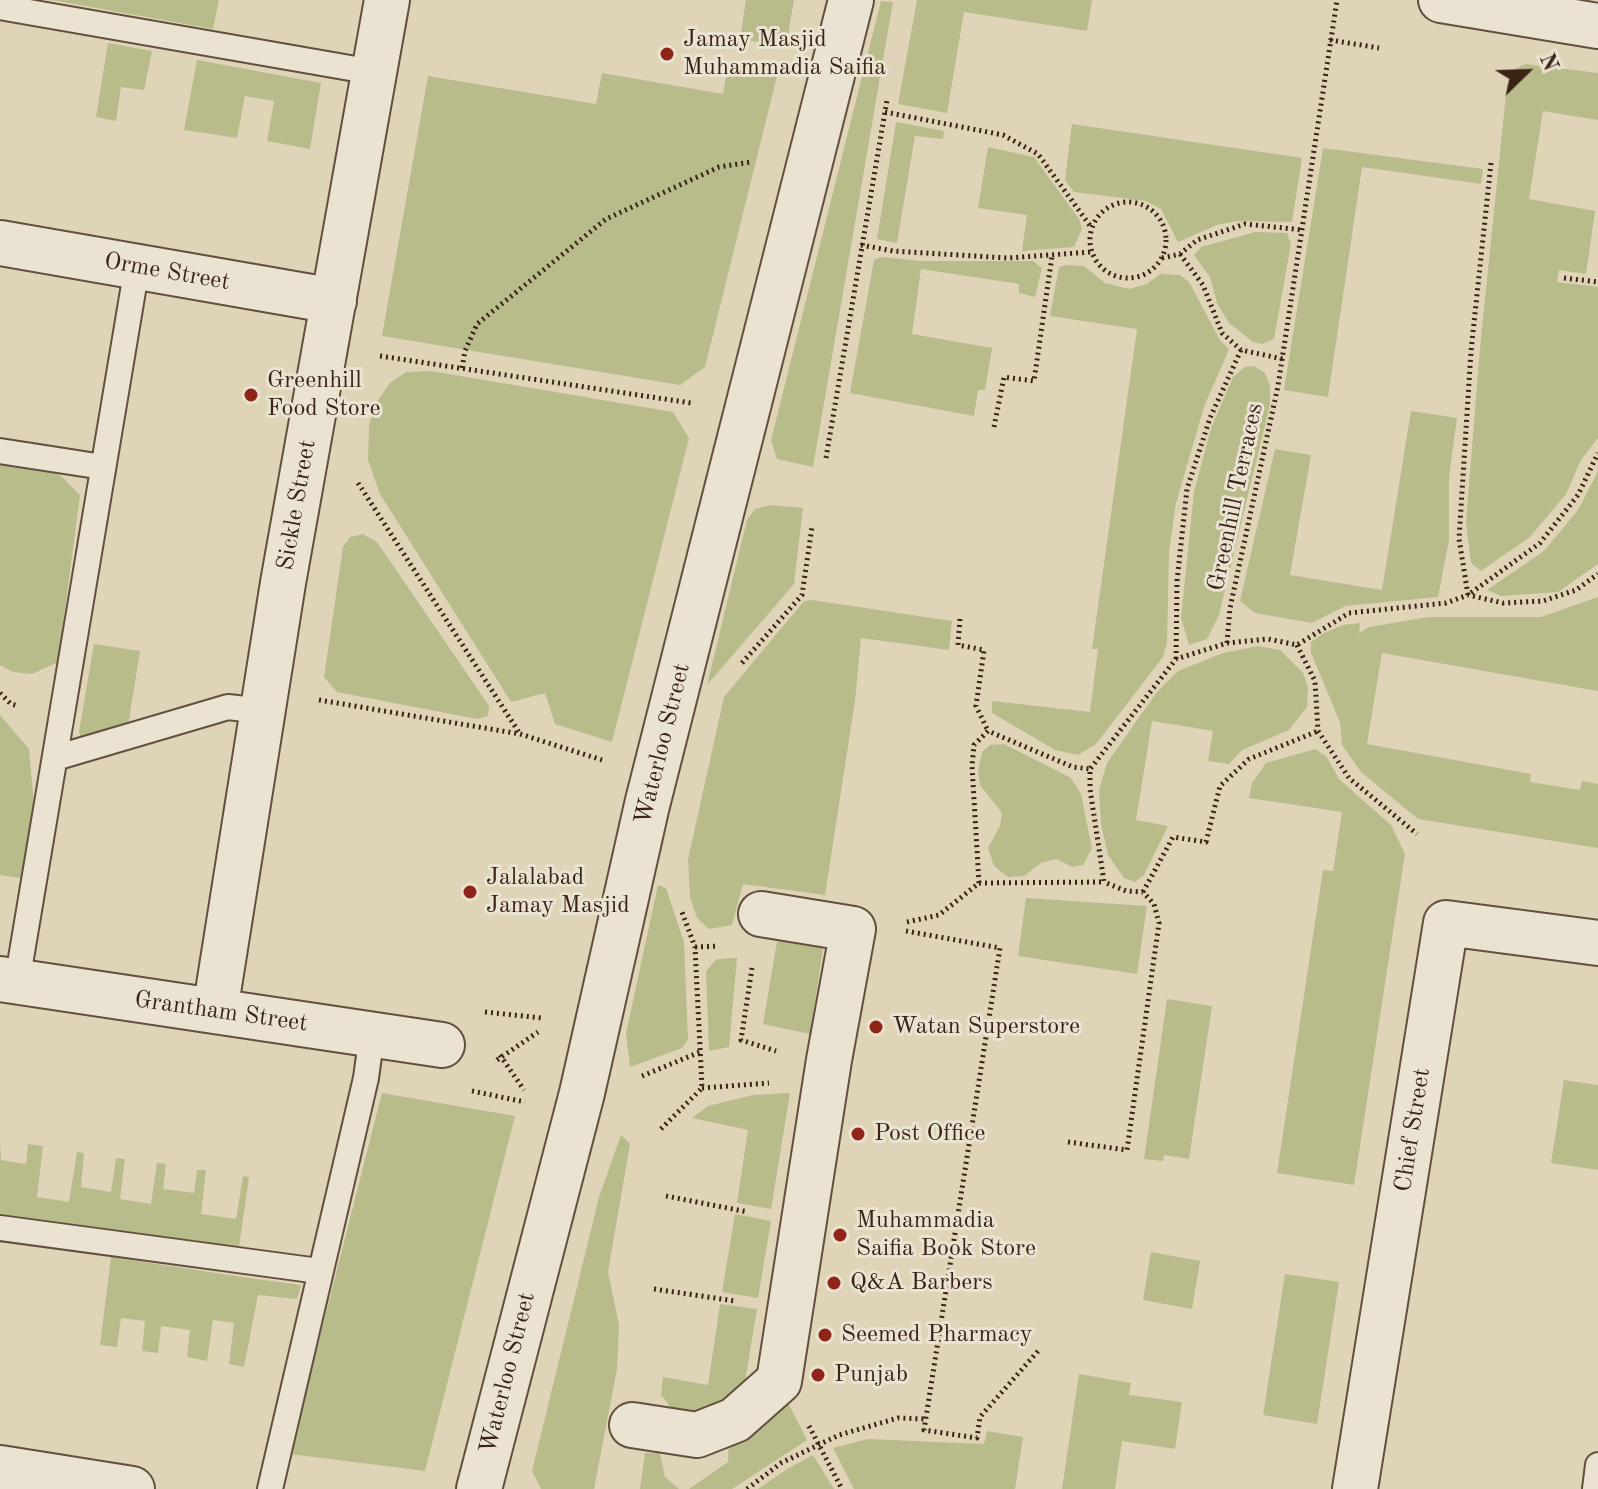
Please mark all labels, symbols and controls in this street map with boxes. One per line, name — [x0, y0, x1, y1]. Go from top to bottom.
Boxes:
place label: Jamay Masjid Muhammadia Saifia — [683, 26, 886, 82]
north arrow — [1486, 32, 1566, 112]
marker: Jamay Masjid Muhammadia Saifia — [658, 45, 676, 63]
text: N — [1535, 51, 1562, 75]
street label: Orme Street — [102, 247, 232, 297]
place label: Greenhill Food Store — [267, 367, 381, 423]
marker: Greenhill Food Store — [242, 386, 260, 404]
street label: Greenhill Terraces — [1202, 400, 1270, 594]
street label: Sickle Street — [271, 437, 323, 573]
street label: Waterloo Street — [629, 660, 697, 828]
place label: Jalalabad Jamay Masjid — [486, 864, 630, 920]
marker: Jalalabad Jamay Masjid — [461, 883, 479, 901]
street label: Grantham Street — [133, 986, 309, 1038]
place label: Watan Superstore — [892, 1013, 1080, 1041]
marker: Watan Superstore — [867, 1018, 885, 1036]
street label: Chief Street — [1389, 1066, 1437, 1194]
place label: Post Office — [874, 1120, 985, 1148]
marker: Post Office — [849, 1125, 867, 1143]
place label: Muhammadia Saifia Book Store — [856, 1207, 1036, 1263]
marker: Muhammadia Saifia Book Store — [831, 1226, 849, 1244]
place label: Q&A Barbers — [850, 1269, 993, 1297]
marker: Q&A Barbers — [825, 1274, 843, 1292]
street label: Waterloo Street — [474, 1289, 542, 1457]
place label: Seemed Pharmacy — [841, 1321, 1032, 1349]
marker: Seemed Pharmacy — [816, 1326, 834, 1344]
place label: Punjab — [834, 1361, 908, 1389]
marker: Punjab — [809, 1366, 827, 1384]

